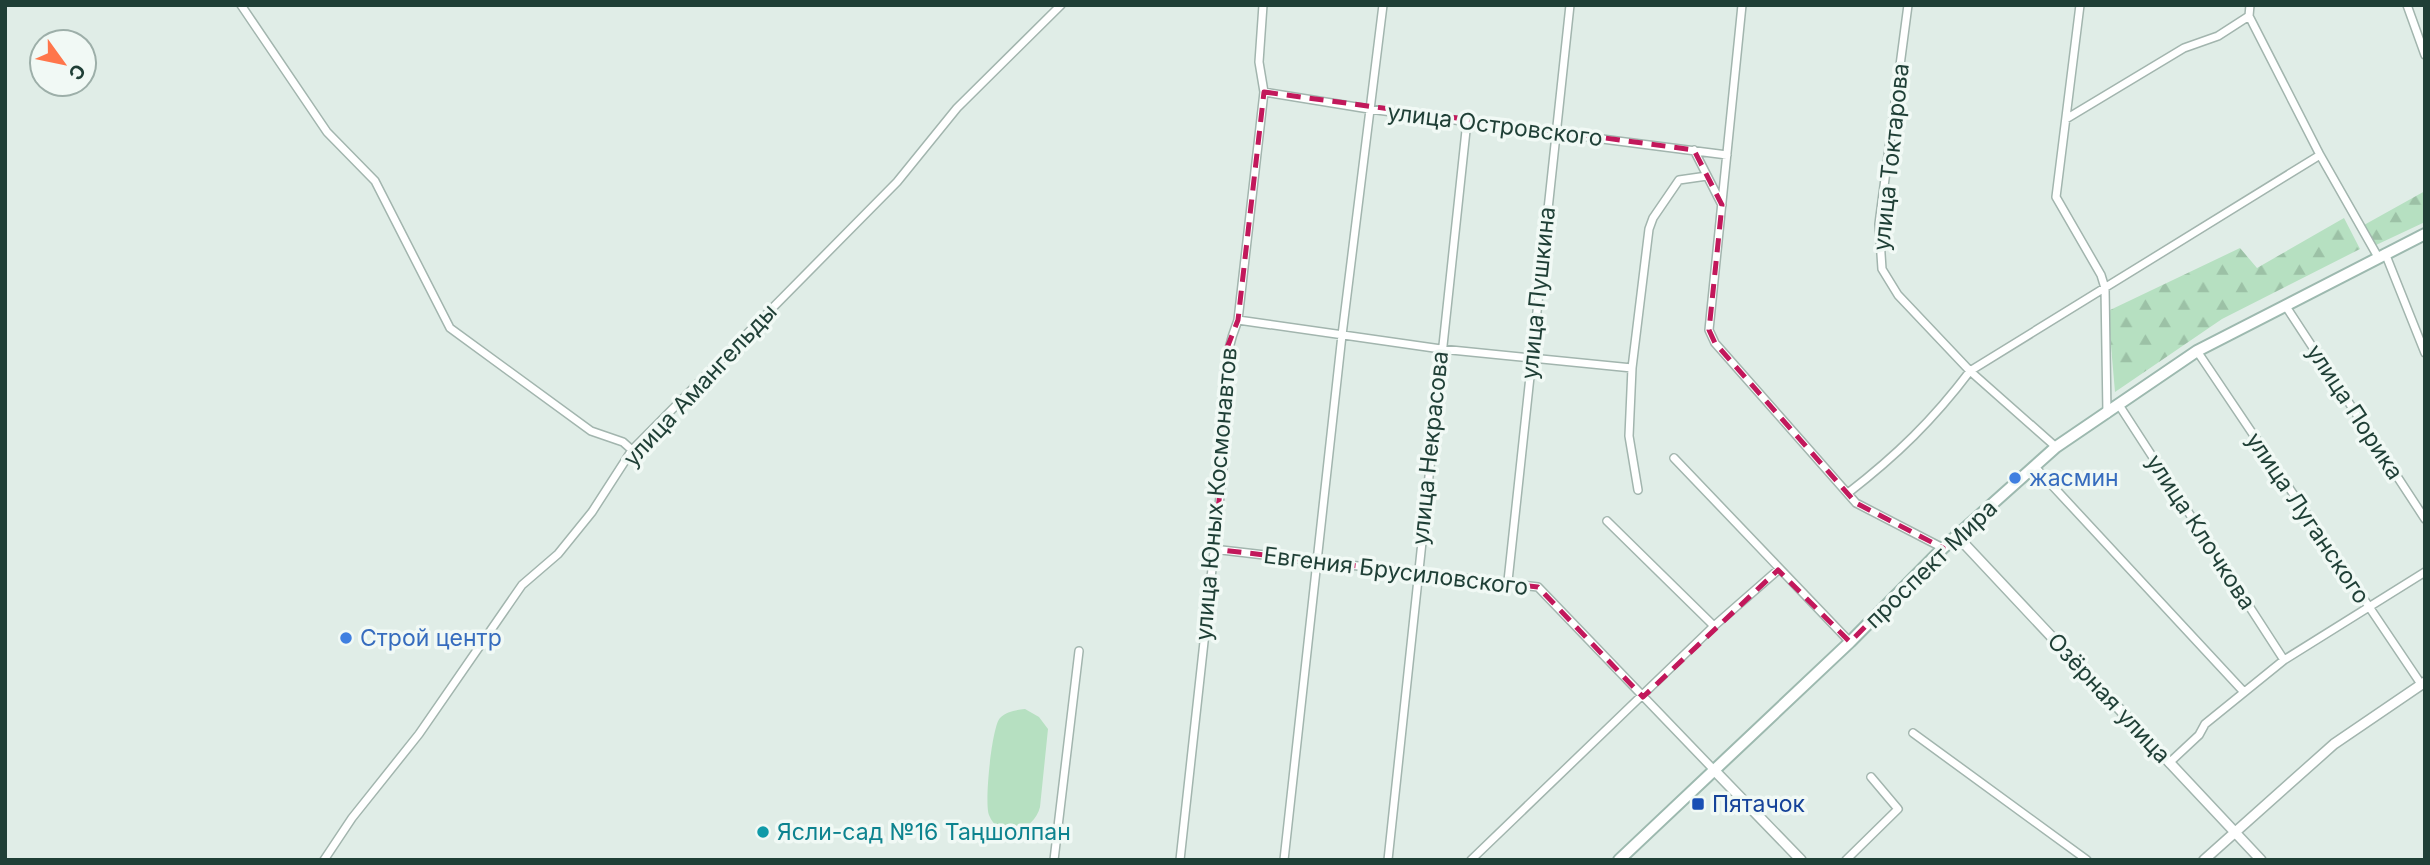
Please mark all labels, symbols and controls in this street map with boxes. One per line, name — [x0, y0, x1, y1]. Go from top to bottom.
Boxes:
north arrow — [28, 28, 98, 98]
text: С — [63, 60, 90, 84]
street label: улица Токтарова — [1867, 62, 1915, 252]
street label: улица Островского — [1386, 98, 1604, 152]
street label: улица Пушкина — [1515, 205, 1561, 381]
street label: улица Амангельды — [617, 298, 783, 472]
street label: улица Порика — [2301, 339, 2409, 485]
street label: улица Юных Космонавтов — [1189, 346, 1243, 642]
street label: улица Некрасова — [1406, 350, 1454, 546]
street label: улица Луганского — [2240, 427, 2376, 609]
street label: улица Клочкова — [2140, 449, 2262, 615]
place label: жасмин — [2029, 464, 2119, 492]
marker: жасмин — [2007, 470, 2023, 486]
street label: проспект Мира — [1859, 494, 2003, 634]
street label: Евгения Брусиловского — [1262, 541, 1530, 601]
place label: Строй центр — [360, 624, 502, 652]
street label: Озёрная улица — [2042, 627, 2176, 769]
marker: Строй центр — [338, 630, 354, 646]
place label: Пятачок — [1712, 790, 1806, 818]
marker: Пятачок — [1690, 796, 1706, 812]
place label: Ясли-сад №16 Таңшолпан — [777, 818, 1071, 846]
marker: Ясли-сад №16 Таңшолпан — [755, 824, 771, 840]

